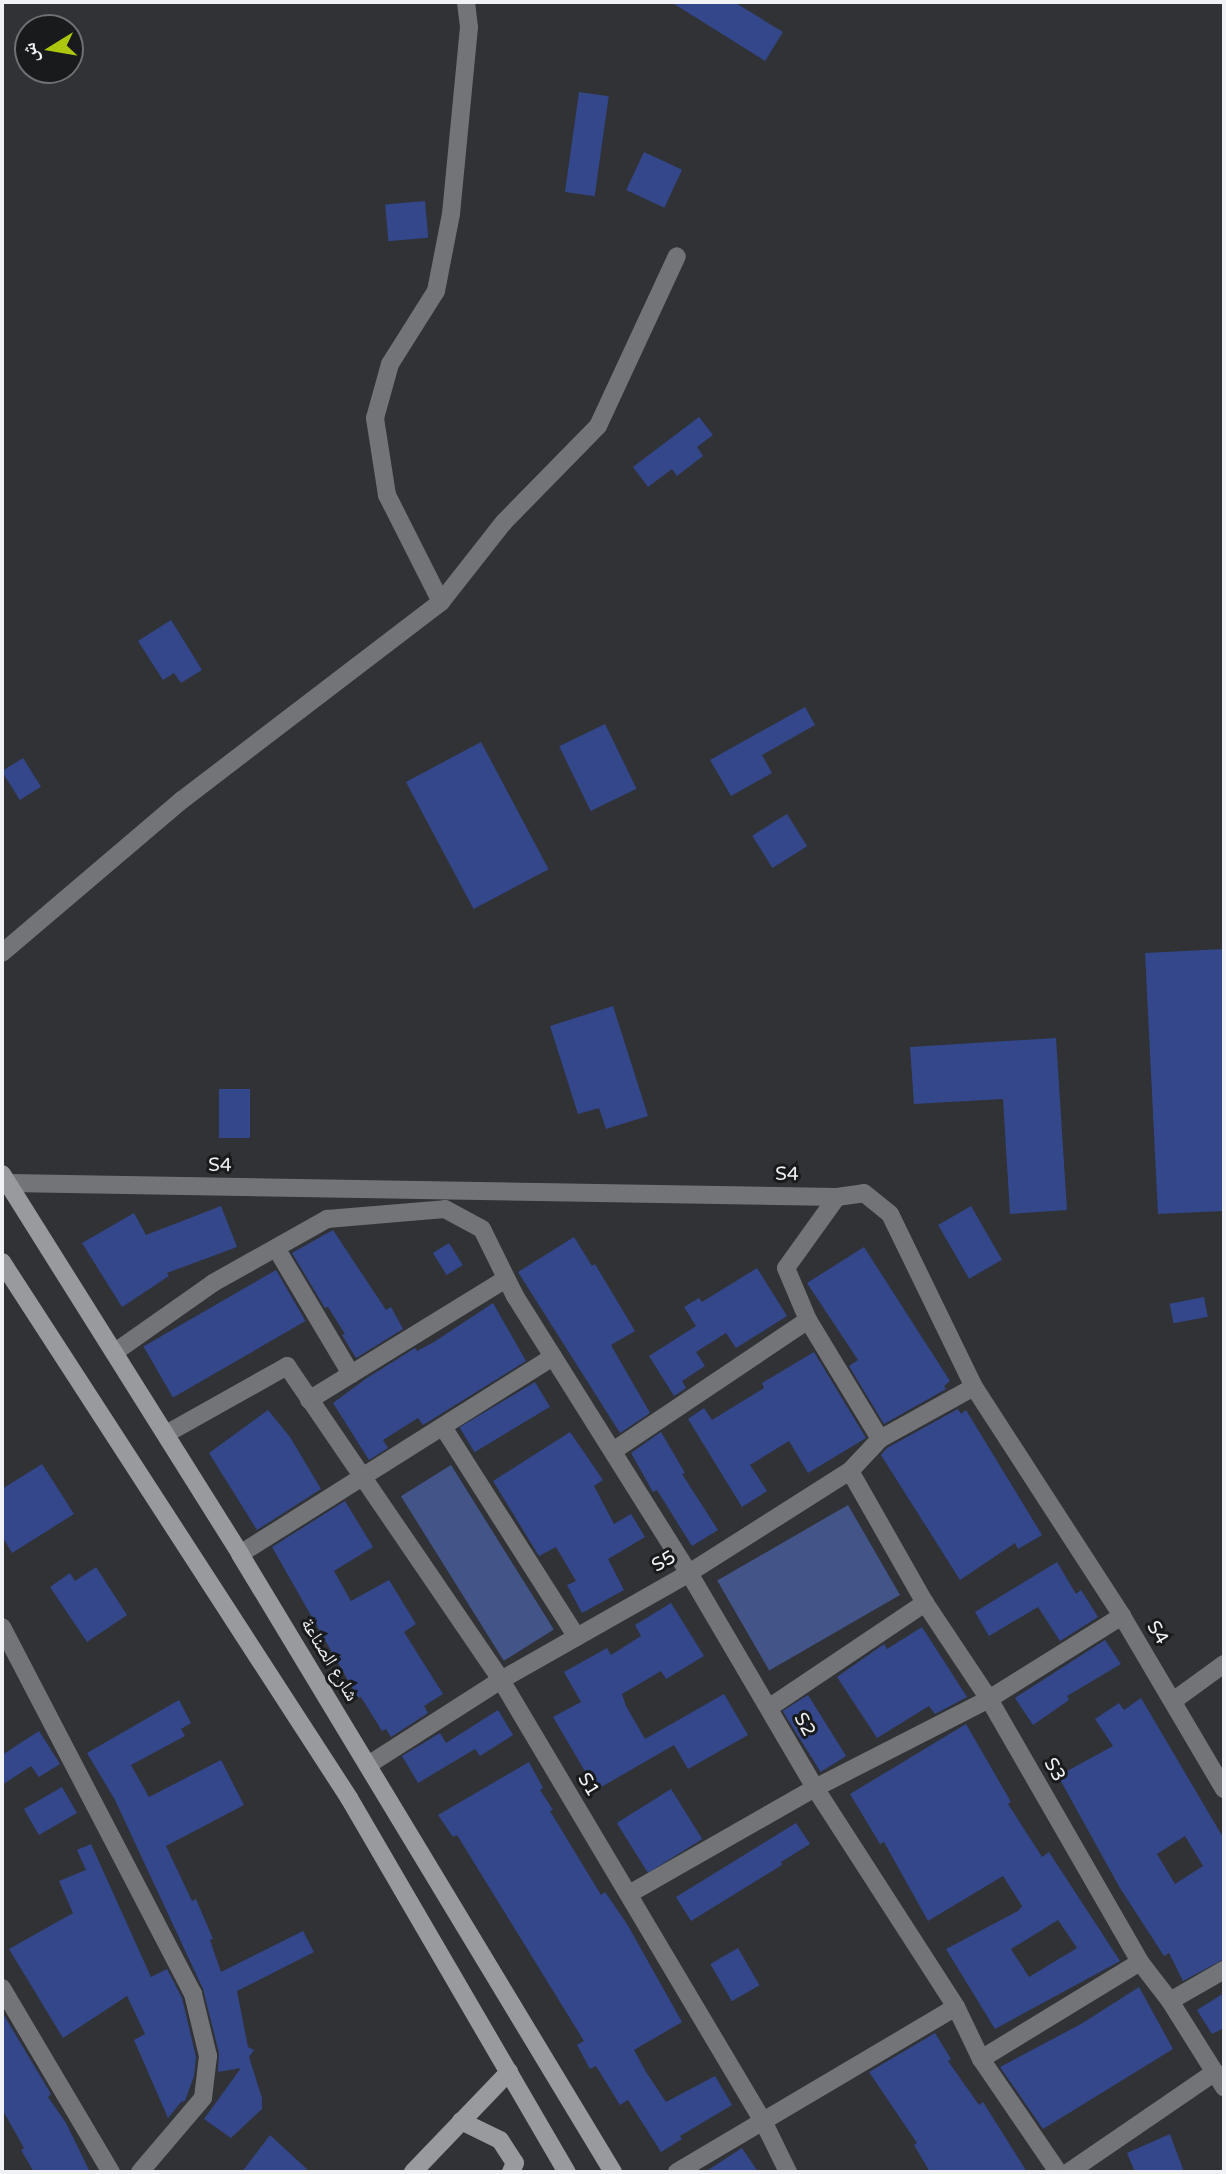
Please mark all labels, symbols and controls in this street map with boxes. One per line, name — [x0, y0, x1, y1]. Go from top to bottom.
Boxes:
north arrow — [14, 14, 84, 84]
text: ش — [18, 41, 43, 65]
street label: S4 — [208, 1154, 232, 1178]
street label: S4 — [775, 1163, 799, 1187]
street label: S5 — [648, 1546, 680, 1578]
street label: شارع الصناعة — [295, 1614, 363, 1706]
street label: S4 — [1141, 1617, 1173, 1649]
street label: S2 — [788, 1709, 820, 1741]
street label: S3 — [1038, 1754, 1070, 1786]
street label: S1 — [572, 1769, 604, 1801]

